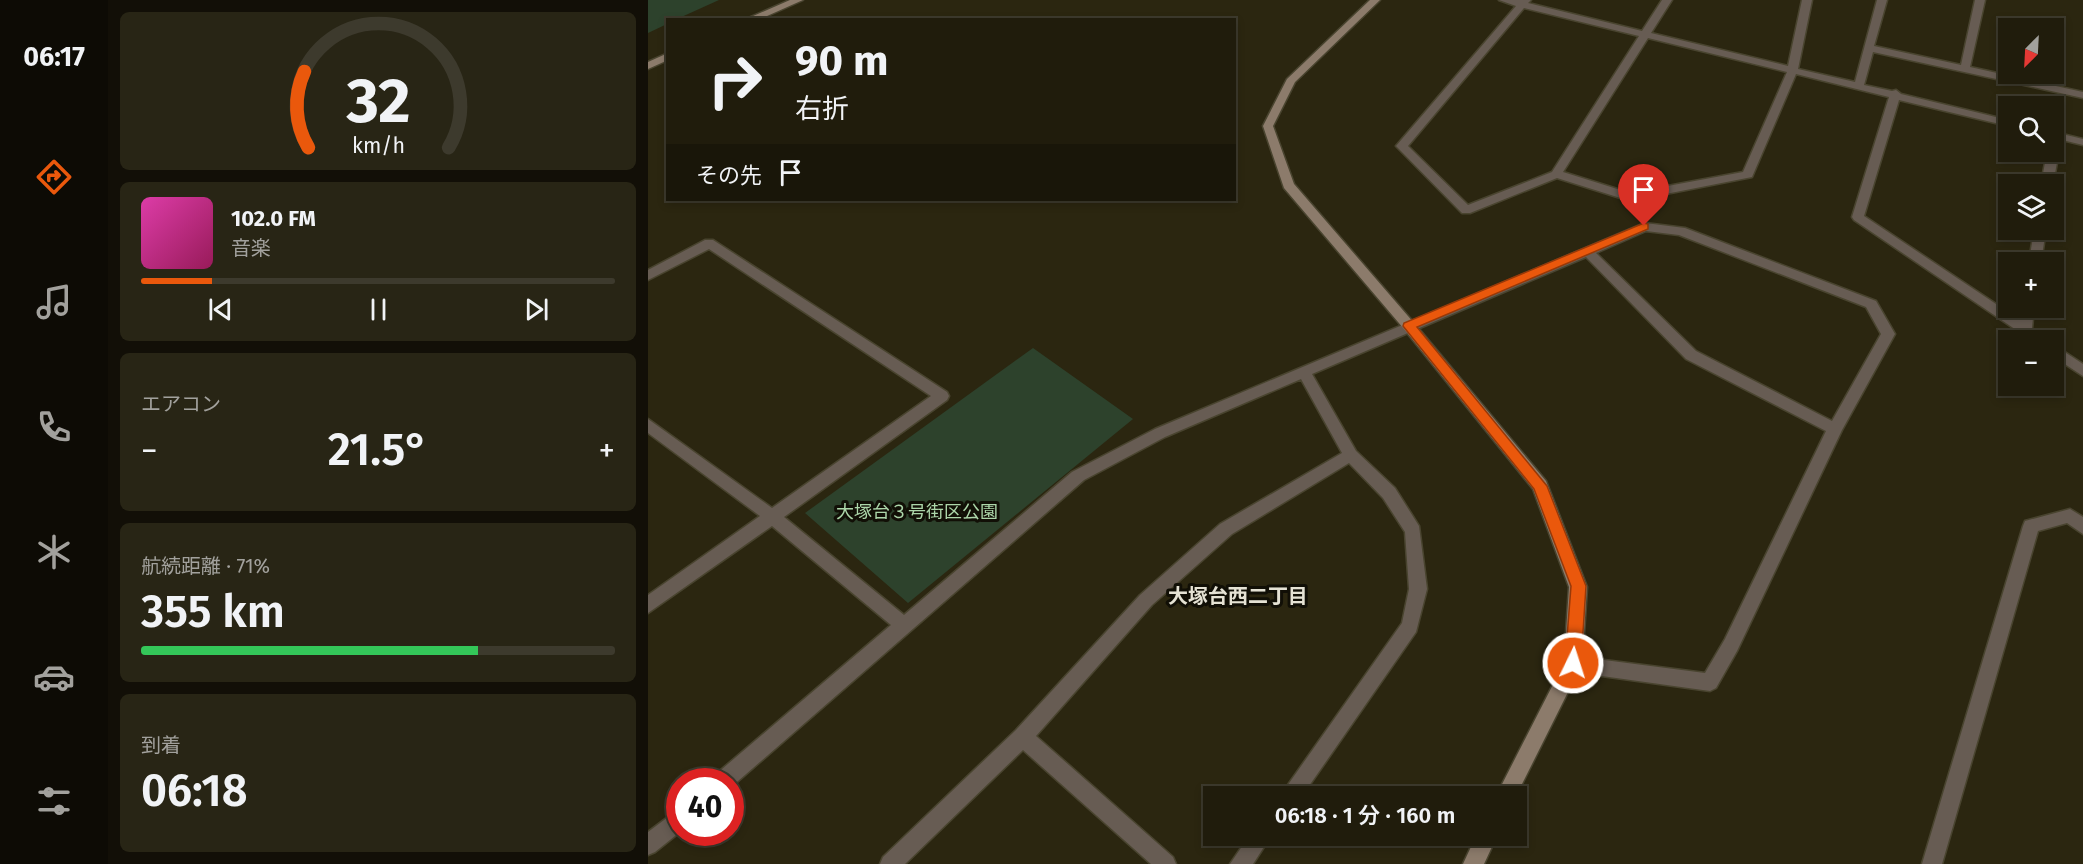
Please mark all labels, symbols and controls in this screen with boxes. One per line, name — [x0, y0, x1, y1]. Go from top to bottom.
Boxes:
north arrow — [1998, 18, 2064, 84]
map controls — [1998, 18, 2064, 396]
text: 90 m — [795, 36, 889, 86]
text: 06:17 — [23, 41, 85, 73]
icon: right — [696, 42, 774, 120]
text: 32 — [345, 64, 410, 139]
text: 右折 — [795, 93, 849, 125]
button: search — [1998, 96, 2064, 162]
text: km/h — [351, 134, 405, 160]
icon: directions — [33, 156, 75, 198]
icon: arrive — [774, 156, 807, 189]
text: その先 — [696, 162, 762, 189]
pin — [1618, 164, 1669, 226]
icon: arrive — [1627, 173, 1660, 206]
button: layers — [1998, 174, 2064, 240]
text: 102.0 FM — [231, 205, 316, 232]
text: 音楽 — [231, 236, 271, 260]
button: + — [1998, 252, 2064, 318]
icon: music — [33, 281, 75, 323]
icon: previous — [204, 293, 237, 326]
icon: pause — [362, 293, 395, 326]
icon: next — [520, 293, 553, 326]
button: − — [1998, 330, 2064, 396]
text: エアコン — [141, 392, 221, 416]
icon: phone — [33, 406, 75, 448]
text: 21.5° — [328, 423, 428, 477]
text: − — [141, 431, 158, 471]
text: + — [599, 431, 615, 471]
park label: 大塚台３号街区公園 — [836, 501, 998, 523]
icon: climate — [33, 531, 75, 573]
text: 航続距離 · 71% — [141, 554, 270, 578]
district label: 大塚台西二丁目 — [1168, 584, 1308, 608]
text: 355 km — [141, 585, 285, 639]
position arrow — [1541, 631, 1605, 695]
icon: car — [33, 656, 75, 698]
text: 到着 — [141, 733, 181, 757]
text: 06:18 — [141, 764, 248, 818]
speed limit sign: 40 — [666, 768, 744, 846]
icon: filters — [33, 780, 75, 822]
text: 06:18 · 1 分 · 160 m — [1275, 802, 1455, 829]

